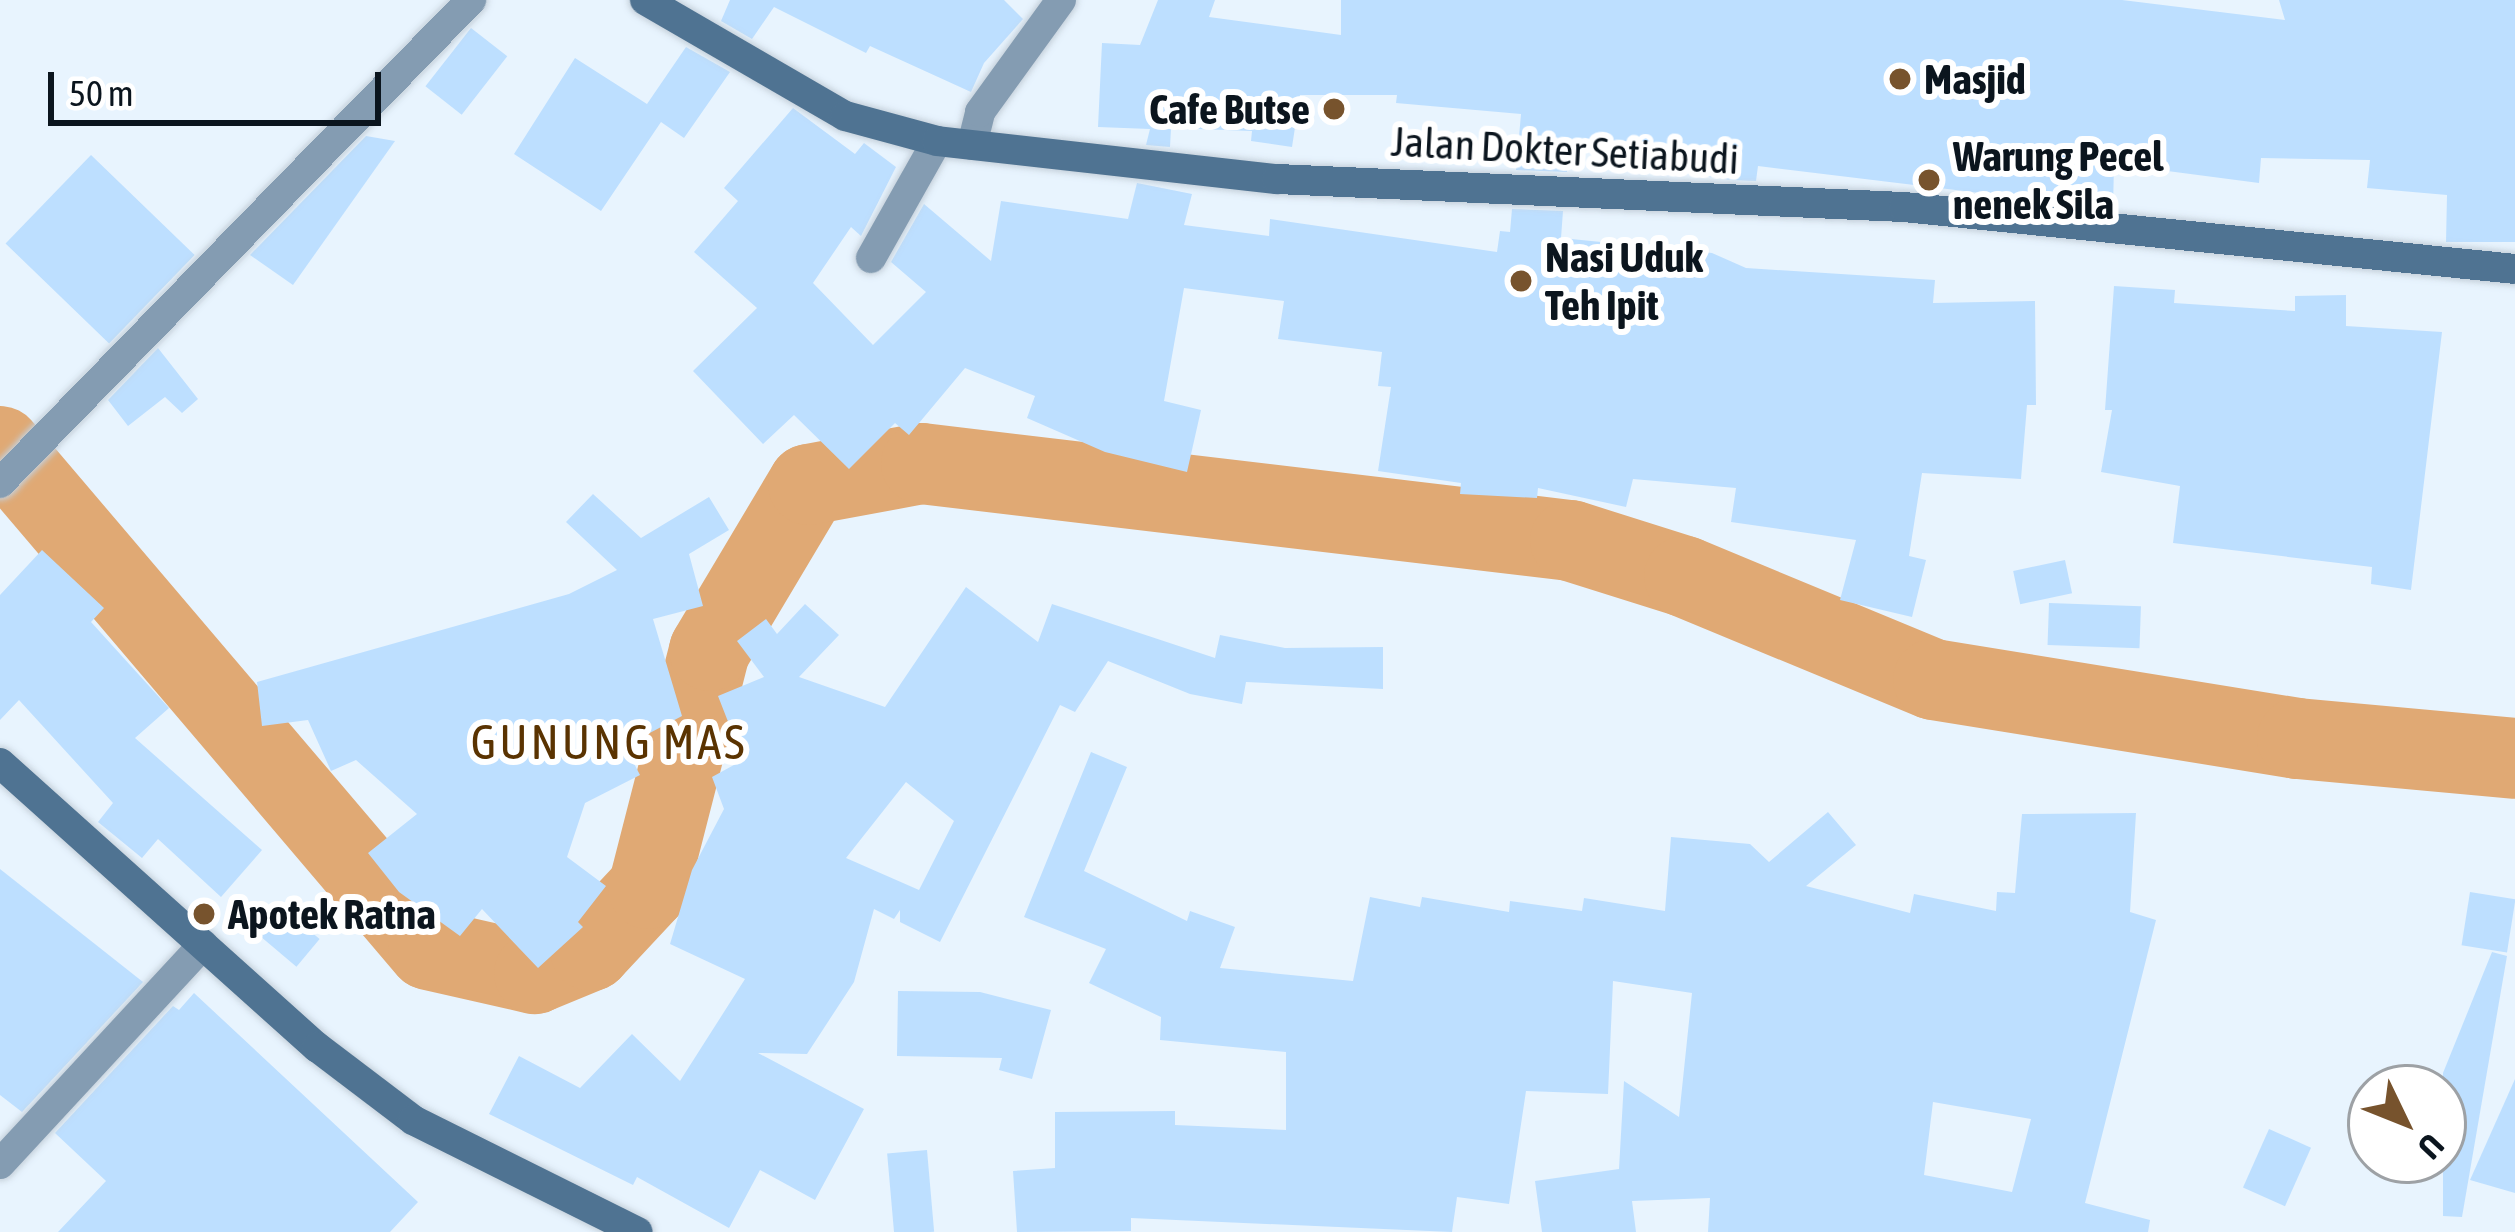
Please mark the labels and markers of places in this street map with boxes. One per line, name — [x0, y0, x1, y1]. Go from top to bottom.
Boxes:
place label: Masjid — [1924, 54, 2026, 104]
marker: Masjid — [1887, 66, 1913, 92]
place label: Cafe Butse — [1149, 84, 1310, 134]
marker: Cafe Butse — [1321, 96, 1347, 122]
place label: Warung Pecel nenek Sila — [1953, 131, 2163, 230]
marker: Warung Pecel nenek Sila — [1916, 167, 1942, 193]
place label: Nasi Uduk Teh Ipit — [1545, 232, 1703, 330]
marker: Nasi Uduk Teh Ipit — [1508, 268, 1534, 294]
place label: Apotek Ratna — [228, 889, 436, 939]
marker: Apotek Ratna — [191, 901, 217, 927]

